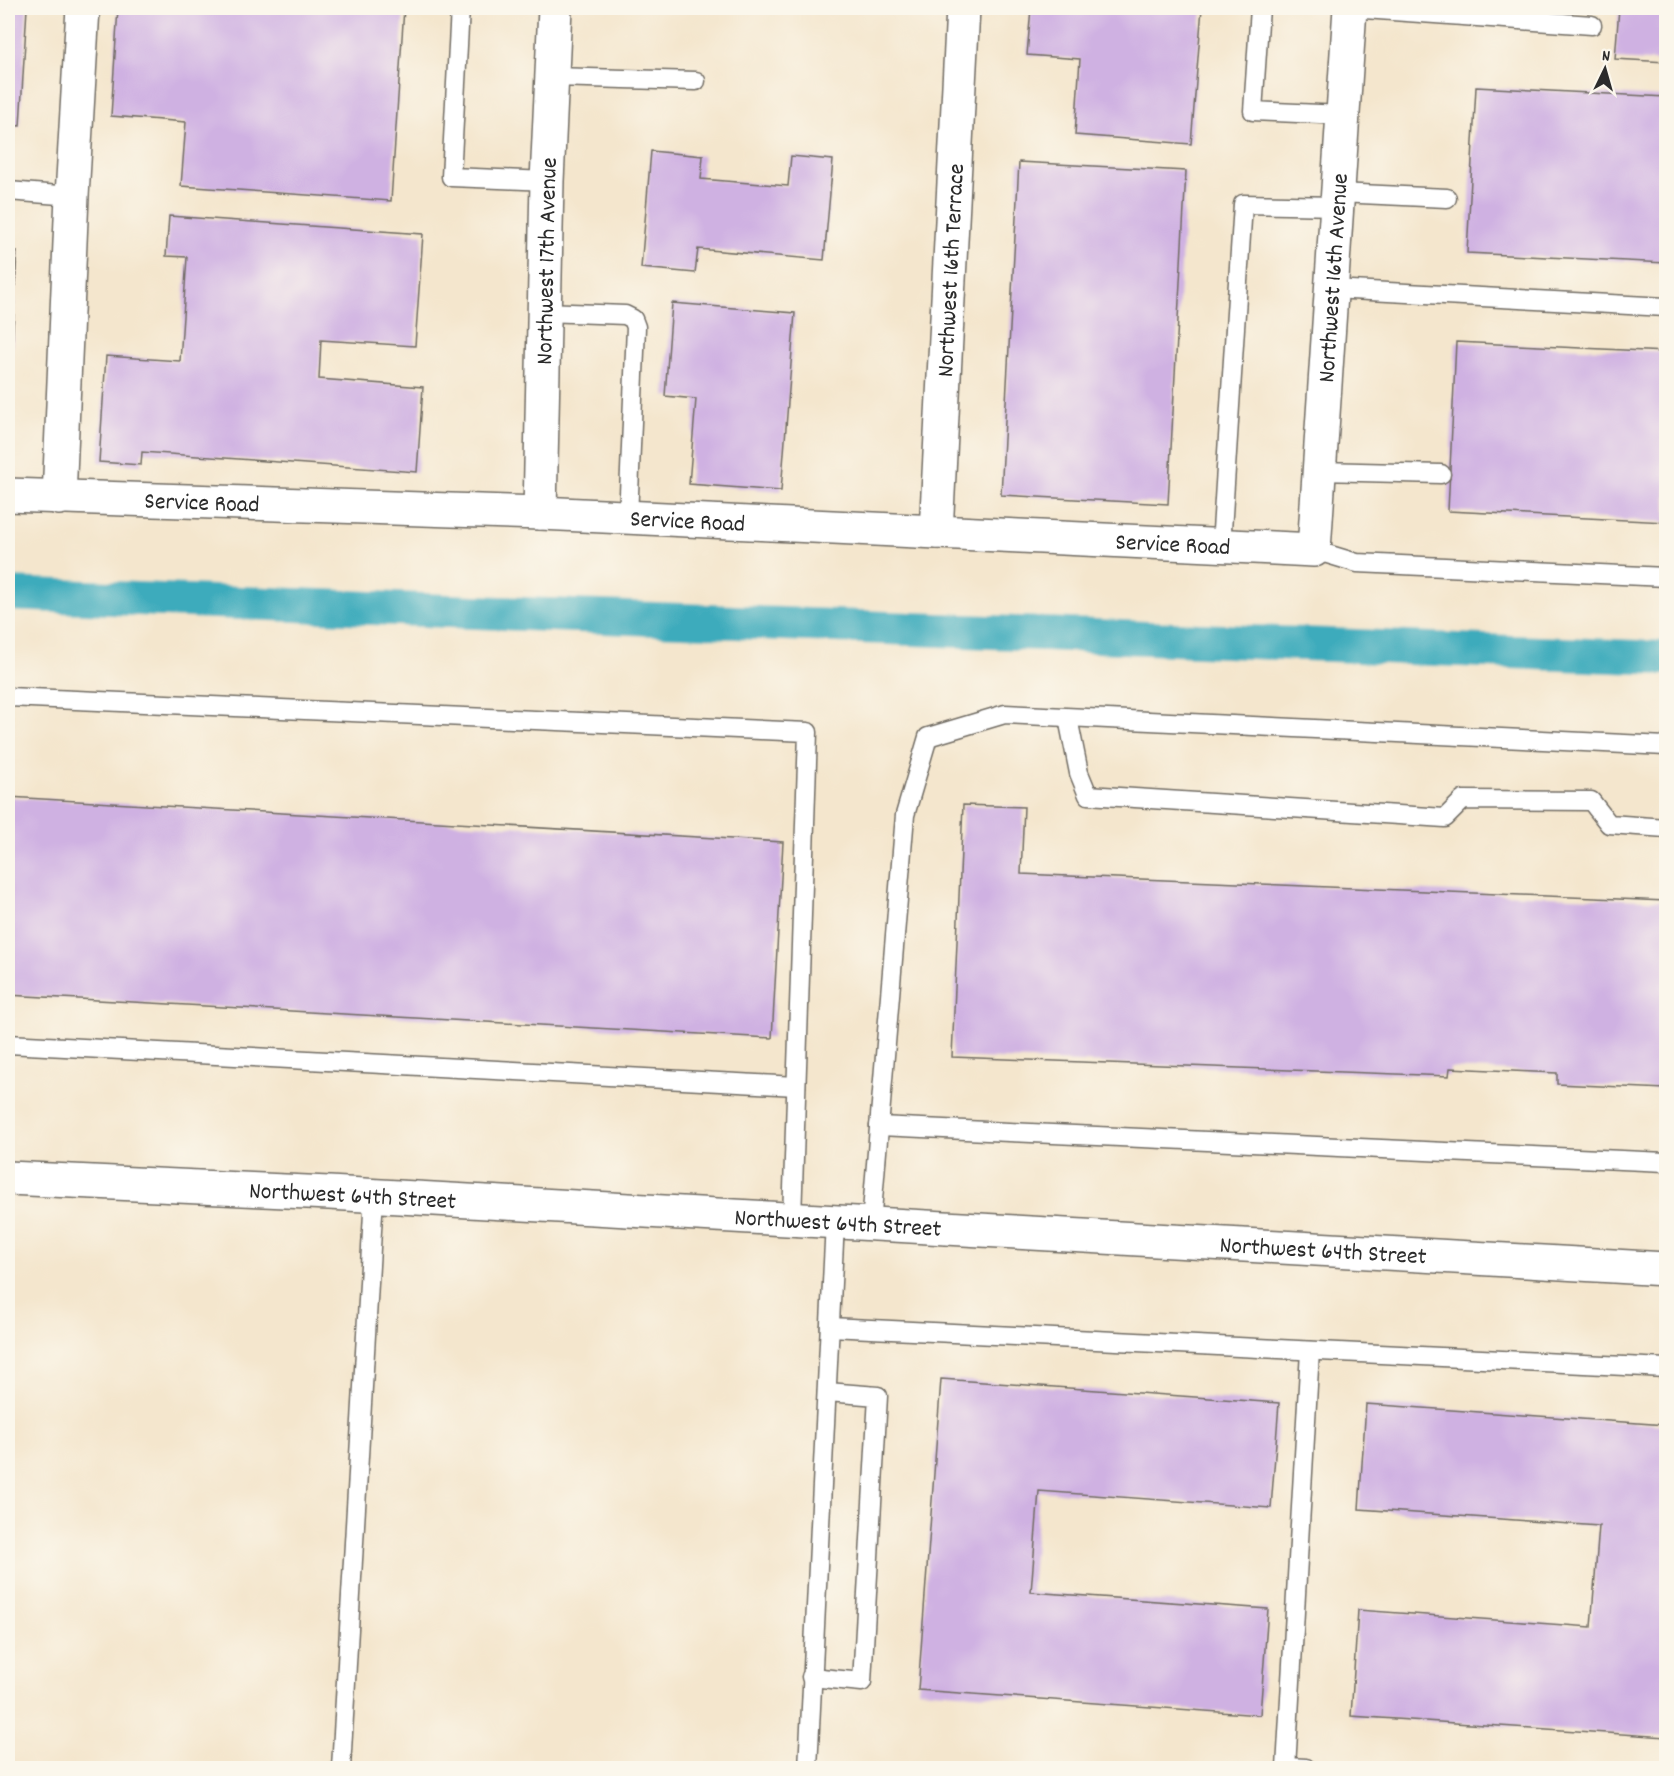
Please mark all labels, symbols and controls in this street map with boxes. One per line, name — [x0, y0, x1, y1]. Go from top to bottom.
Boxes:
north arrow — [1575, 39, 1635, 99]
text: N — [1601, 45, 1611, 68]
street label: Northwest 17th Avenue — [529, 157, 568, 365]
street label: Northwest 16th Terrace — [930, 163, 975, 378]
street label: Northwest 16th Avenue — [1311, 172, 1359, 384]
street label: Service Road — [144, 486, 260, 523]
street label: Service Road — [629, 503, 746, 543]
street label: Service Road — [1115, 527, 1231, 566]
street label: Northwest 64th Street — [248, 1175, 457, 1220]
street label: Northwest 64th Street — [733, 1202, 942, 1248]
street label: Northwest 64th Street — [1218, 1230, 1427, 1275]

